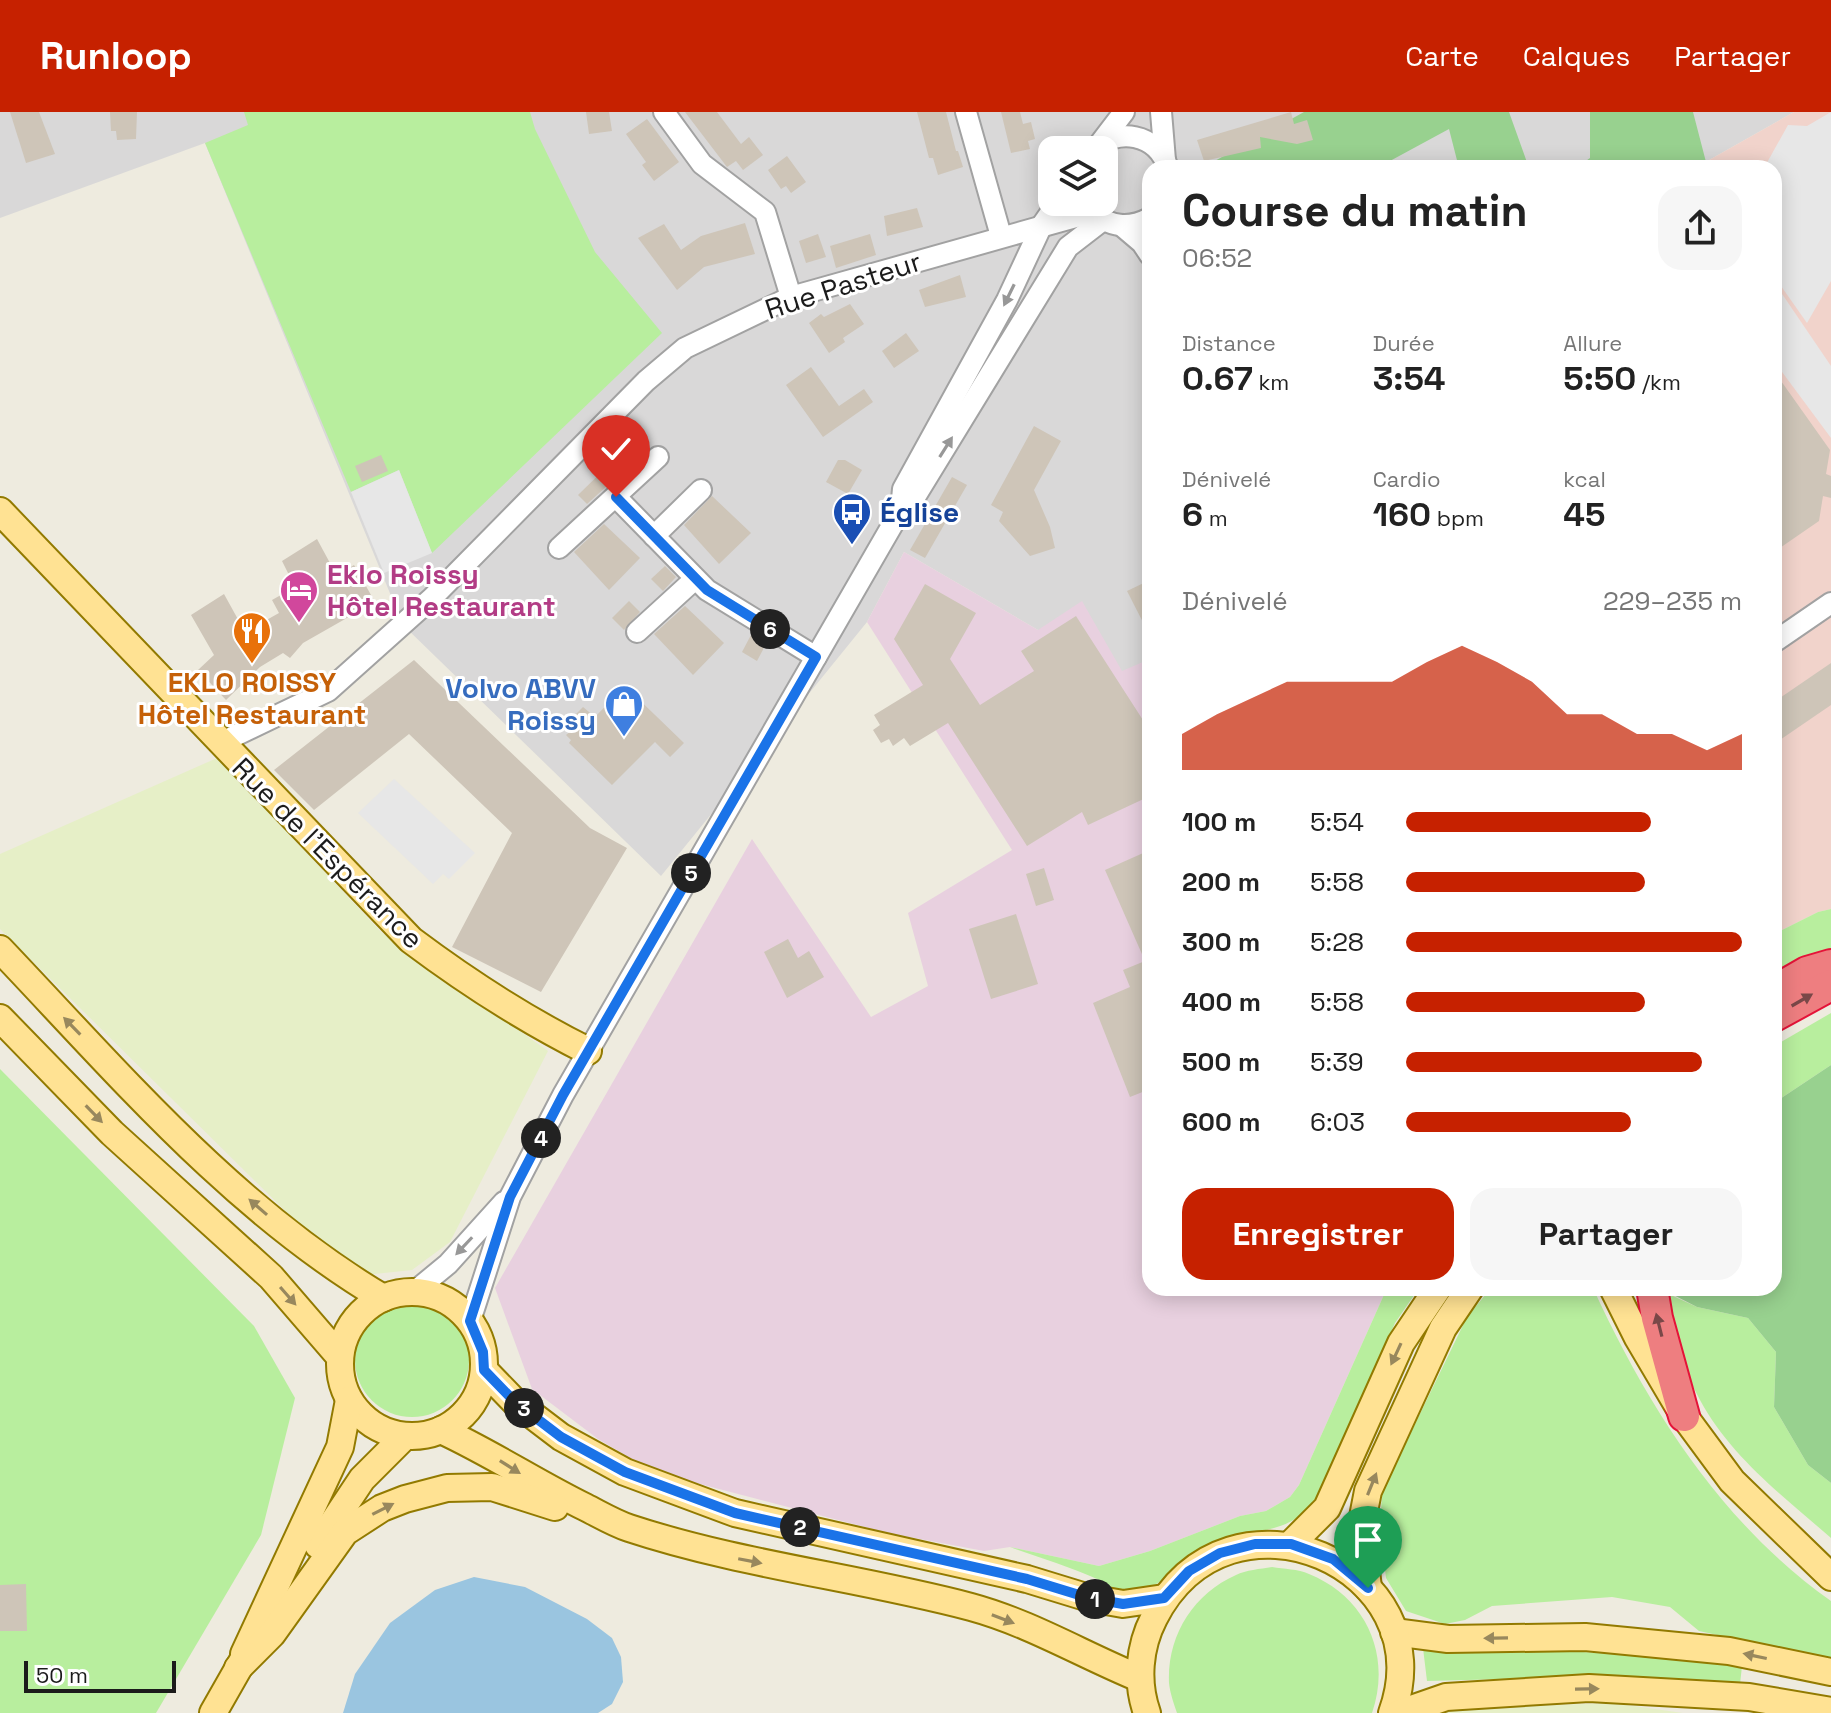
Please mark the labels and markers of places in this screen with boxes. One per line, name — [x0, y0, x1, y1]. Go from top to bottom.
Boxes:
pin — [582, 415, 650, 497]
bus stop icon: Église — [831, 491, 873, 546]
place label: Église — [880, 494, 959, 530]
place label: Eklo Roissy Hôtel Restaurant — [327, 556, 556, 624]
hotel icon: Eklo Roissy Hôtel Restaurant — [278, 569, 320, 624]
pin: 6 — [750, 609, 790, 649]
restaurant icon: EKLO ROISSY Hôtel Restaurant — [231, 610, 273, 665]
place label: EKLO ROISSY Hôtel Restaurant — [138, 664, 366, 732]
place label: Volvo ABVV Roissy — [445, 670, 596, 738]
shop icon: Volvo ABVV Roissy — [603, 683, 645, 738]
pin: 5 — [671, 853, 711, 893]
pin: 4 — [521, 1118, 561, 1158]
pin: 3 — [504, 1388, 544, 1428]
pin — [1334, 1506, 1402, 1588]
pin: 2 — [780, 1507, 820, 1547]
pin: 1 — [1075, 1579, 1115, 1619]

